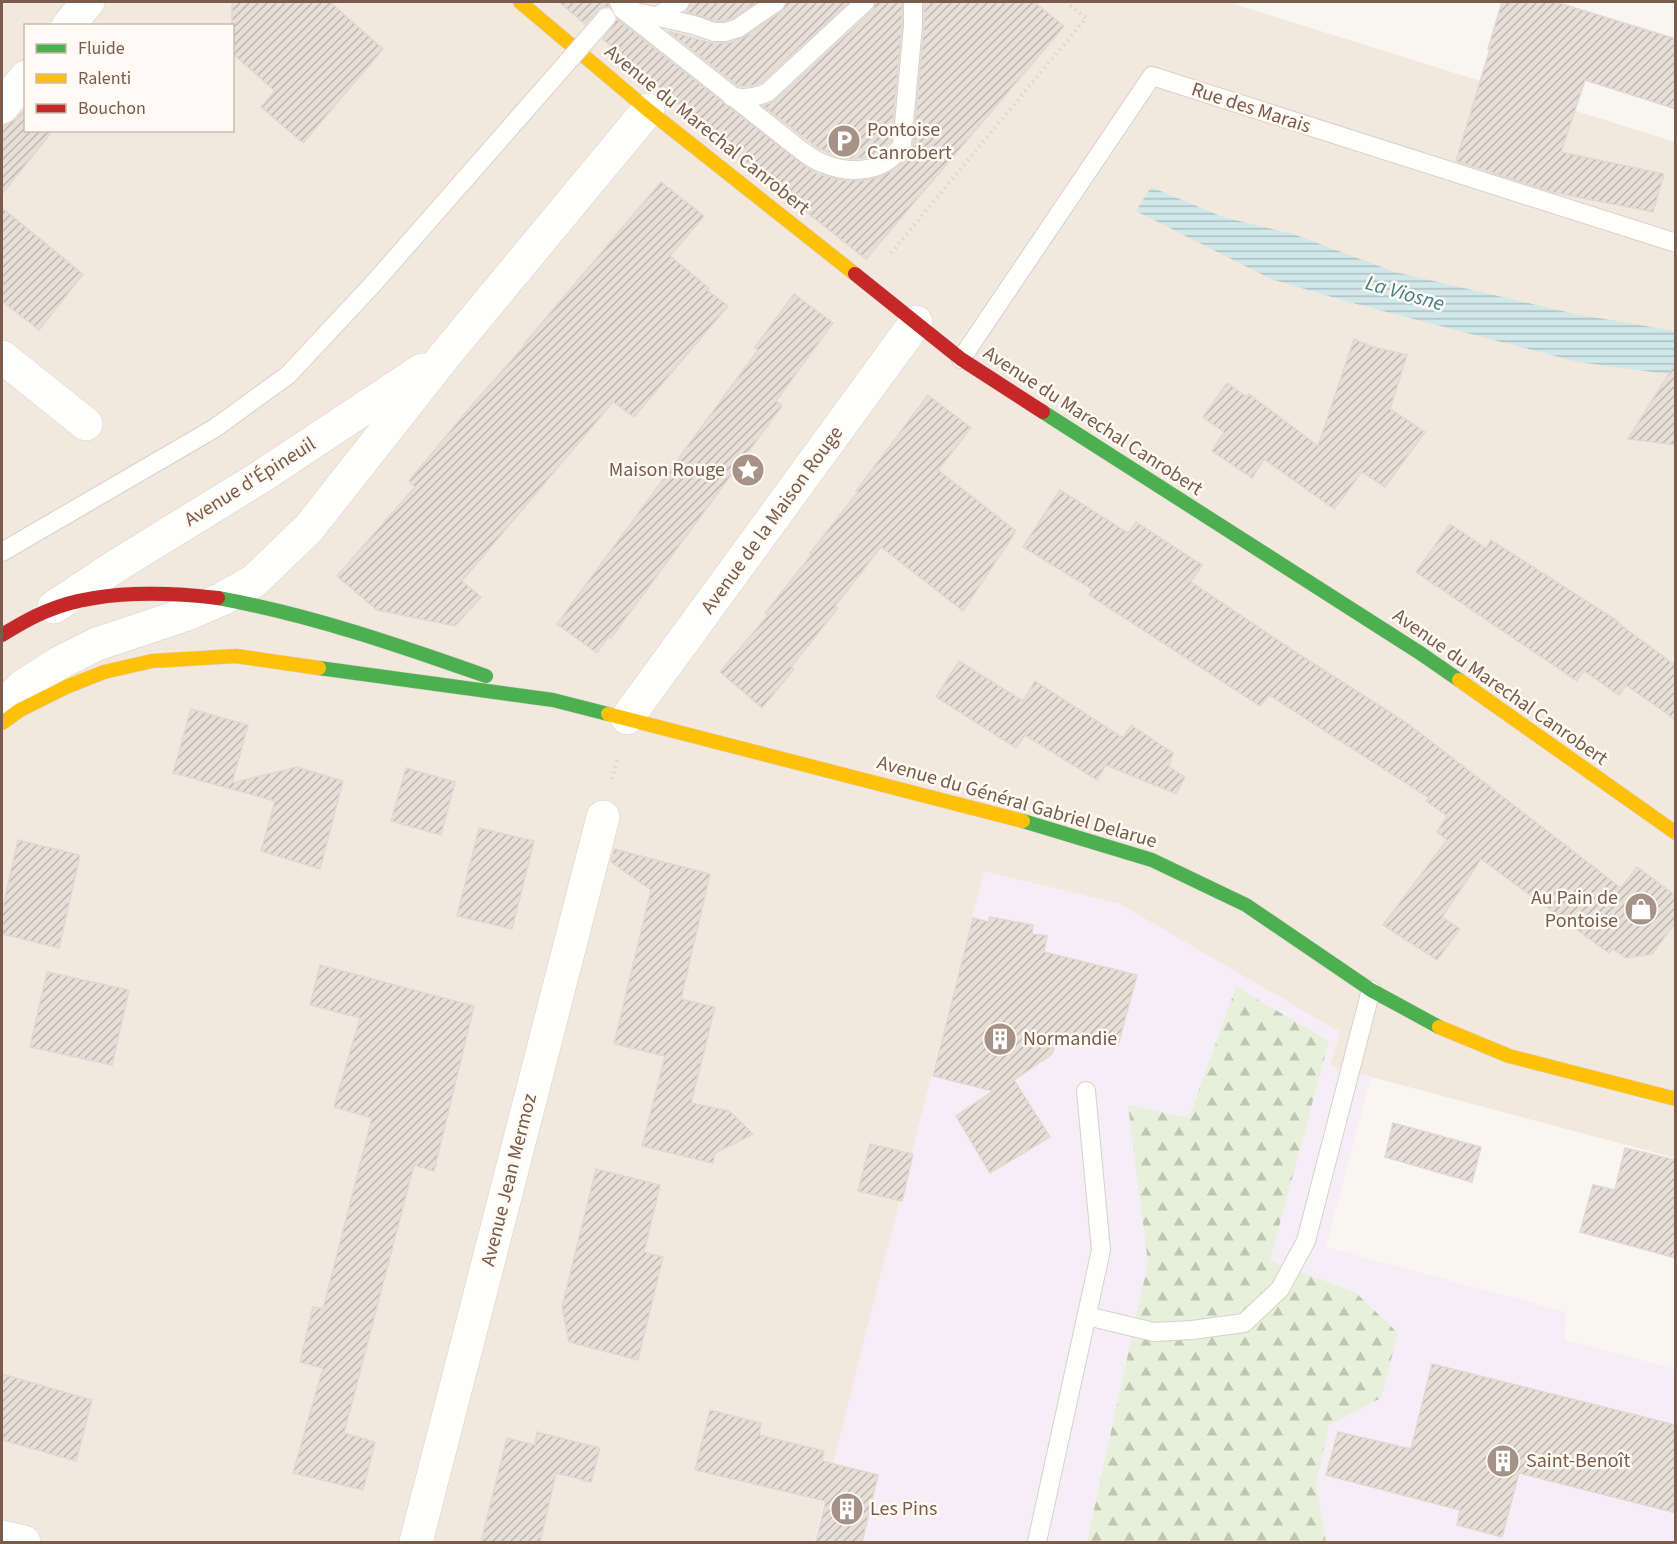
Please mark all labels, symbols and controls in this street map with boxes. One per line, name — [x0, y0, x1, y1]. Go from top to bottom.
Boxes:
legend — [24, 24, 234, 132]
text: Fluide — [78, 36, 125, 61]
street label: Avenue du Marechal Canrobert — [598, 38, 816, 222]
text: Ralenti — [78, 66, 131, 91]
street label: Rue des Marais — [1188, 76, 1314, 140]
text: Bouchon — [78, 96, 146, 121]
place label: Pontoise Canrobert — [867, 116, 952, 167]
parking icon: Pontoise Canrobert — [826, 123, 862, 159]
water label: La Viosne — [1362, 267, 1448, 319]
street label: Avenue du Marechal Canrobert — [978, 339, 1209, 503]
street label: Avenue de la Maison Rouge — [694, 420, 850, 620]
street label: Avenue d'Épineuil — [179, 430, 321, 534]
place icon: Maison Rouge — [730, 452, 766, 488]
place label: Maison Rouge — [609, 456, 725, 484]
street label: Avenue du Marechal Canrobert — [1387, 602, 1613, 772]
street label: Avenue du Général Gabriel Delarue — [874, 749, 1160, 855]
place label: Au Pain de Pontoise — [1531, 884, 1618, 935]
shop icon: Au Pain de Pontoise — [1623, 891, 1659, 927]
building icon: Normandie — [982, 1021, 1018, 1057]
place label: Normandie — [1023, 1025, 1117, 1053]
street label: Avenue Jean Mermoz — [474, 1091, 544, 1269]
building icon: Saint-Benoît — [1485, 1443, 1521, 1479]
place label: Saint-Benoît — [1526, 1447, 1630, 1475]
building icon: Les Pins — [829, 1491, 865, 1527]
place label: Les Pins — [870, 1495, 937, 1523]

